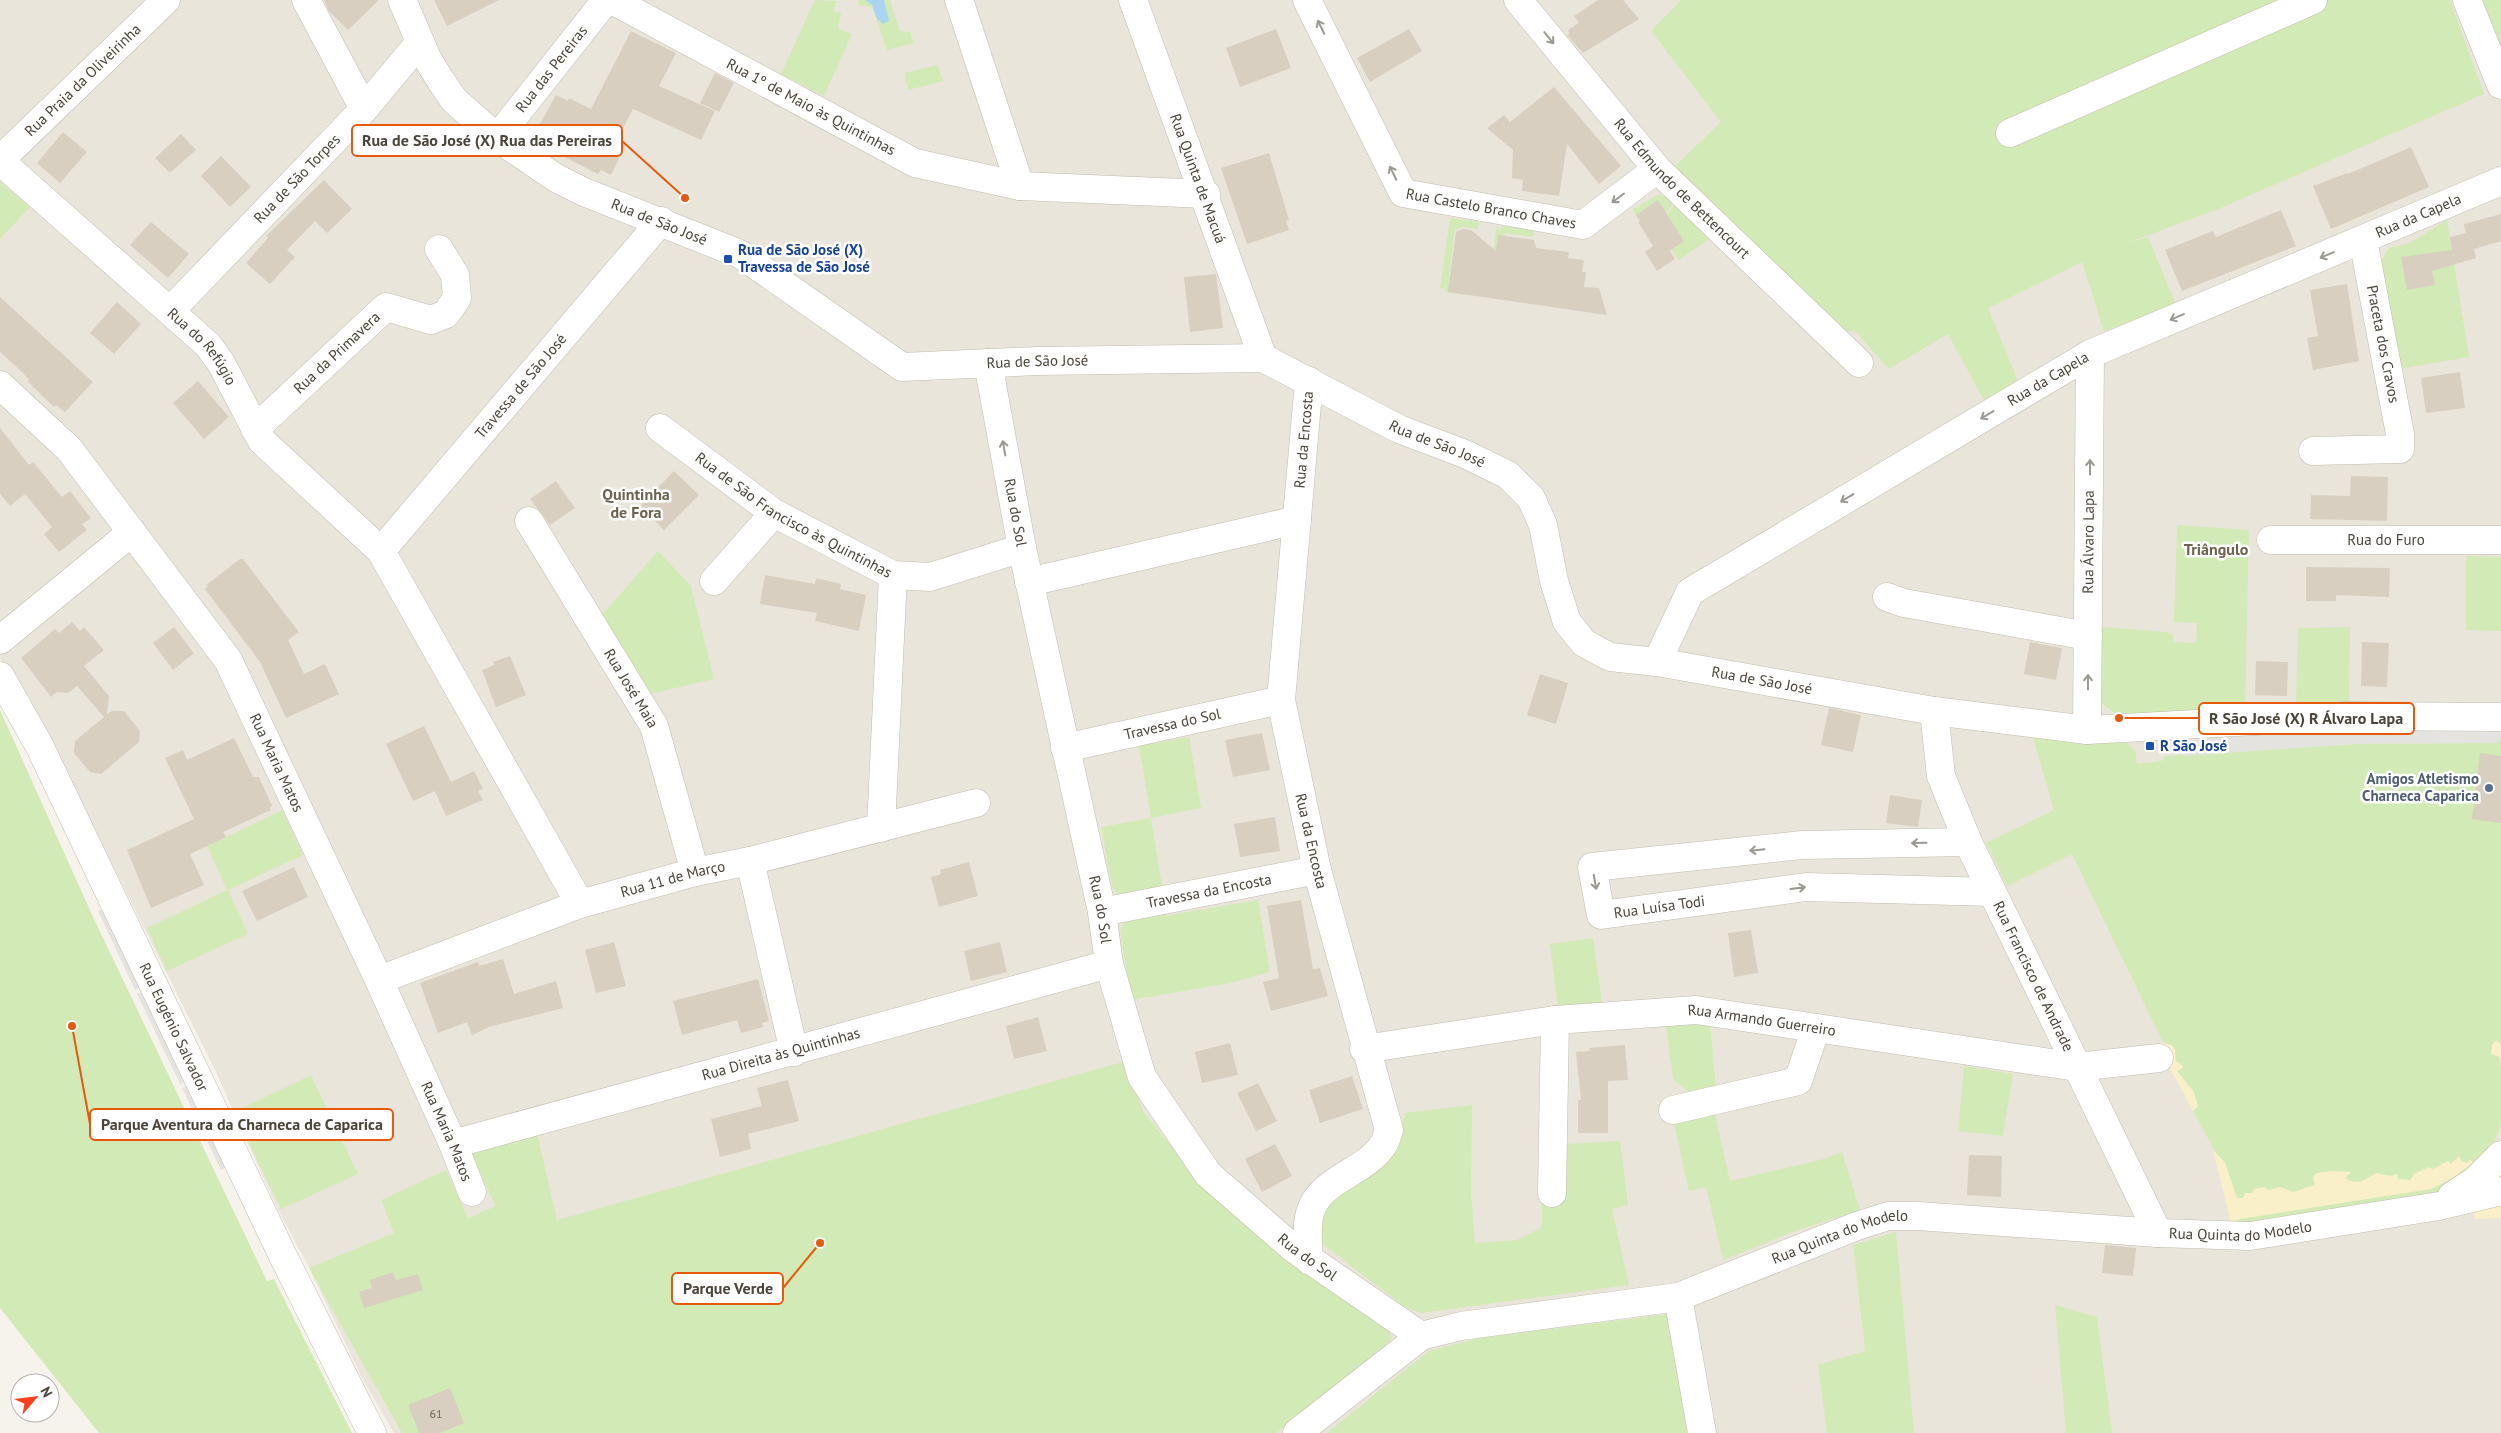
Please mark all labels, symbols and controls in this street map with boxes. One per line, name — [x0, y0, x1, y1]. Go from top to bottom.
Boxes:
street label: Rua Praia da Oliveirinha — [20, 19, 145, 140]
one-way arrow — [1315, 20, 1325, 35]
street label: Rua das Pereiras — [511, 21, 591, 116]
one-way arrow — [1544, 31, 1555, 44]
street label: Rua 1º de Maio às Quintinhas — [723, 54, 899, 159]
street label: Rua Quinta de Macuá — [1166, 111, 1231, 246]
street label: Rua Edmundo de Bettencourt — [1610, 114, 1754, 262]
callout: Rua de São José (X) Rua das Pereiras — [352, 125, 622, 156]
street label: Rua de São Torpes — [249, 130, 344, 227]
text: Rua de São José (X) Rua das Pereiras — [362, 130, 612, 150]
one-way arrow — [1388, 166, 1397, 181]
street label: Rua Castelo Branco Chaves — [1404, 184, 1578, 233]
street label: Rua da Capela — [2372, 189, 2464, 242]
one-way arrow — [1612, 193, 1625, 204]
street label: Rua de São José — [609, 194, 710, 249]
place label: Rua de São José (X) Travessa de São José — [738, 240, 870, 276]
one-way arrow — [2320, 251, 2335, 260]
marker: Rua de São José (X) Travessa de São José — [722, 253, 734, 265]
street label: Praceta dos Cravos — [2363, 283, 2404, 404]
street label: Rua do Refúgio — [164, 303, 241, 388]
street label: Rua da Primavera — [289, 307, 384, 397]
one-way arrow — [2170, 313, 2185, 323]
street label: Travessa de São José — [471, 330, 570, 442]
street label: Rua da Capela — [2004, 347, 2092, 410]
street label: Rua de São José — [986, 350, 1088, 372]
street label: Rua da Encosta — [1290, 390, 1317, 489]
one-way arrow — [1980, 411, 1994, 421]
street label: Rua de São José — [1386, 416, 1489, 471]
one-way arrow — [998, 440, 1008, 456]
street label: Rua de São Francisco às Quintinhas — [692, 448, 895, 582]
one-way arrow — [2085, 459, 2094, 475]
street label: Rua do Sol — [1000, 477, 1032, 549]
district label: Quintinha de Fora — [602, 484, 670, 522]
street label: Rua Álvaro Lapa — [2078, 490, 2098, 594]
one-way arrow — [1840, 494, 1854, 504]
street label: Rua do Furo — [2347, 530, 2425, 549]
district label: Triângulo — [2184, 539, 2249, 559]
street label: Rua José Maia — [600, 645, 663, 731]
street label: Rua de São José — [1710, 662, 1814, 698]
one-way arrow — [2083, 674, 2093, 690]
callout: R São José (X) R Álvaro Lapa — [2199, 703, 2414, 734]
street label: Travessa do Sol — [1122, 704, 1223, 744]
text: R São José (X) R Álvaro Lapa — [2209, 708, 2403, 728]
street label: Rua Maria Matos — [246, 710, 308, 815]
place label: R São José — [2160, 736, 2227, 755]
marker: R São José — [2144, 740, 2156, 752]
place label: Amigos Atletismo Charneca Caparica — [2362, 769, 2479, 805]
marker: Amigos Atletismo Charneca Caparica — [2483, 782, 2495, 794]
street label: Rua da Encosta — [1291, 791, 1332, 890]
one-way arrow — [1911, 838, 1928, 848]
one-way arrow — [1749, 845, 1765, 855]
street label: Rua 11 de Março — [618, 856, 727, 901]
street label: Travessa da Encosta — [1145, 869, 1273, 912]
street label: Rua do Sol — [1085, 873, 1116, 945]
one-way arrow — [1591, 873, 1600, 889]
one-way arrow — [1790, 883, 1806, 893]
street label: Rua Luísa Todi — [1613, 891, 1706, 922]
street label: Rua Francisco de Andrade — [1989, 898, 2078, 1054]
street label: Rua Eugénio Salvador — [135, 960, 213, 1094]
street label: Rua Armando Guerreiro — [1687, 1000, 1837, 1040]
street label: Rua Direita às Quintinhas — [700, 1023, 862, 1084]
street label: Rua Maria Matos — [417, 1078, 477, 1184]
callout: Parque Aventura da Charneca de Caparica — [90, 1109, 393, 1140]
text: Parque Aventura da Charneca de Caparica — [101, 1114, 383, 1134]
street label: Rua Quinta do Modelo — [1769, 1206, 1908, 1268]
street label: Rua Quinta do Modelo — [2169, 1216, 2313, 1245]
street label: Rua do Sol — [1274, 1229, 1342, 1285]
callout: Parque Verde — [672, 1273, 783, 1304]
text: Parque Verde — [683, 1278, 773, 1298]
north arrow — [10, 1373, 60, 1423]
text: N — [36, 1384, 57, 1400]
house number: 61 — [429, 1406, 443, 1421]

